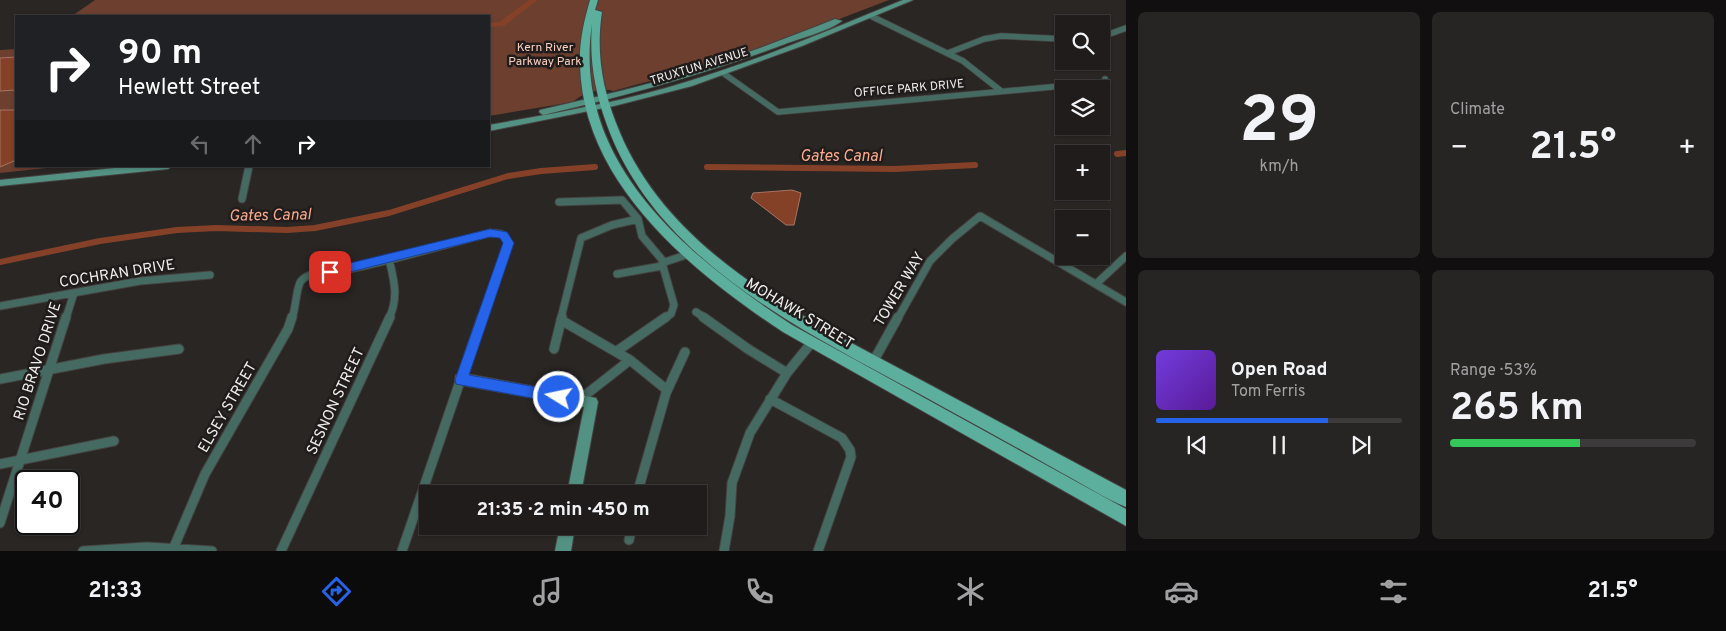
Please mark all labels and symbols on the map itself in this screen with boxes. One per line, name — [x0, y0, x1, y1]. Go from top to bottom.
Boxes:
park label: Kern River Parkway Park — [508, 40, 582, 70]
street label: TRUXTUN AVENUE — [648, 44, 750, 89]
street label: OFFICE PARK DRIVE — [853, 76, 965, 102]
water label: Gates Canal — [800, 147, 883, 167]
water label: Gates Canal — [229, 205, 312, 227]
street label: TOWER WAY — [871, 249, 930, 330]
pin — [309, 251, 351, 293]
street label: COCHRAN DRIVE — [58, 256, 176, 293]
street label: MOHAWK STREET — [742, 275, 857, 354]
street label: RIO BRAVO DRIVE — [10, 300, 67, 423]
street label: SESNON STREET — [303, 345, 370, 458]
street label: ELSEY STREET — [195, 359, 262, 456]
position arrow — [532, 370, 584, 422]
speed limit sign: 40 — [15, 470, 80, 535]

